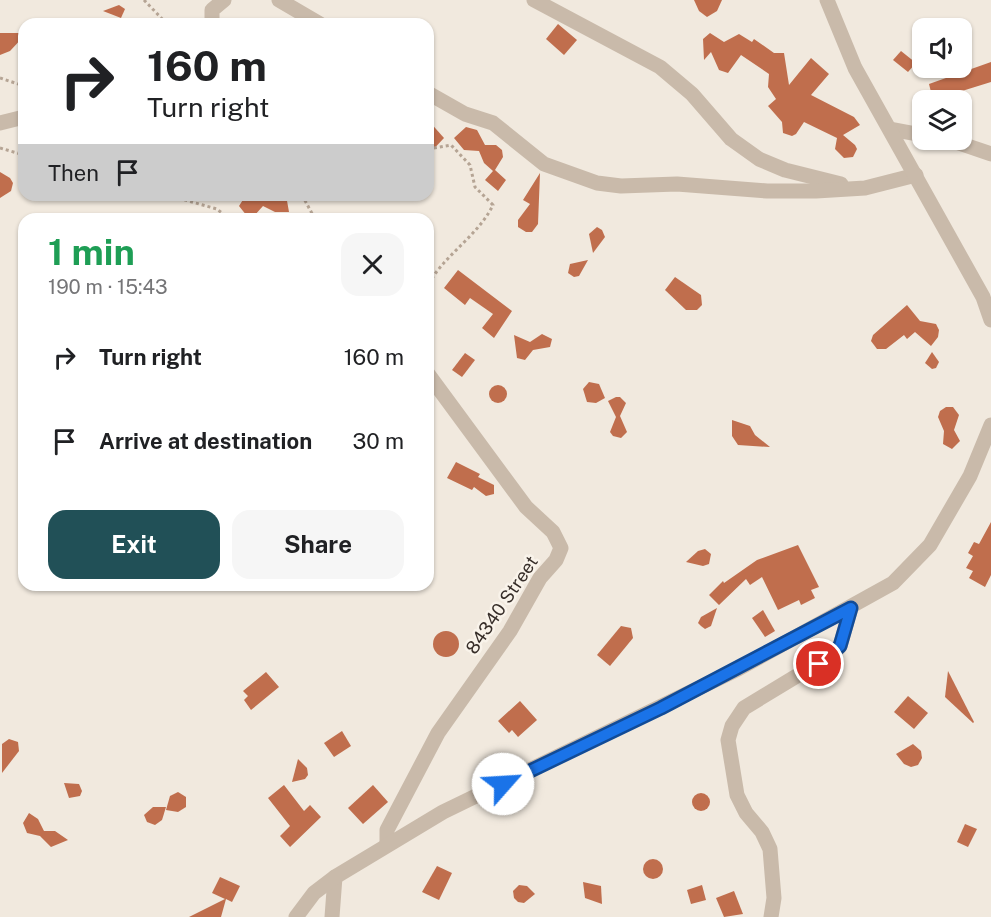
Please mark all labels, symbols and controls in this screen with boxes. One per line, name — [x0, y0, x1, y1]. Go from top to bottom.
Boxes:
map controls — [912, 18, 972, 150]
button: sound — [912, 18, 972, 78]
text: 160 m — [147, 41, 267, 90]
icon: right — [48, 42, 126, 120]
button: layers — [912, 90, 972, 150]
text: Turn right — [147, 91, 270, 123]
icon: arrive — [111, 156, 144, 189]
text: Then — [48, 160, 99, 186]
text: 1 min — [48, 231, 135, 273]
button: close — [341, 233, 404, 296]
text: 190 m · 15:43 — [48, 275, 168, 299]
icon: right — [48, 341, 81, 374]
text: Turn right — [99, 344, 202, 370]
text: 160 m — [344, 344, 404, 370]
icon: arrive — [48, 425, 81, 458]
text: Arrive at destination — [99, 428, 312, 454]
text: 30 m — [352, 428, 404, 454]
button: Exit — [48, 510, 220, 579]
button: Share — [232, 510, 404, 579]
street label: 84340 Street — [461, 552, 542, 658]
pin — [793, 638, 844, 689]
icon: arrive — [802, 647, 835, 680]
position arrow — [471, 752, 535, 816]

